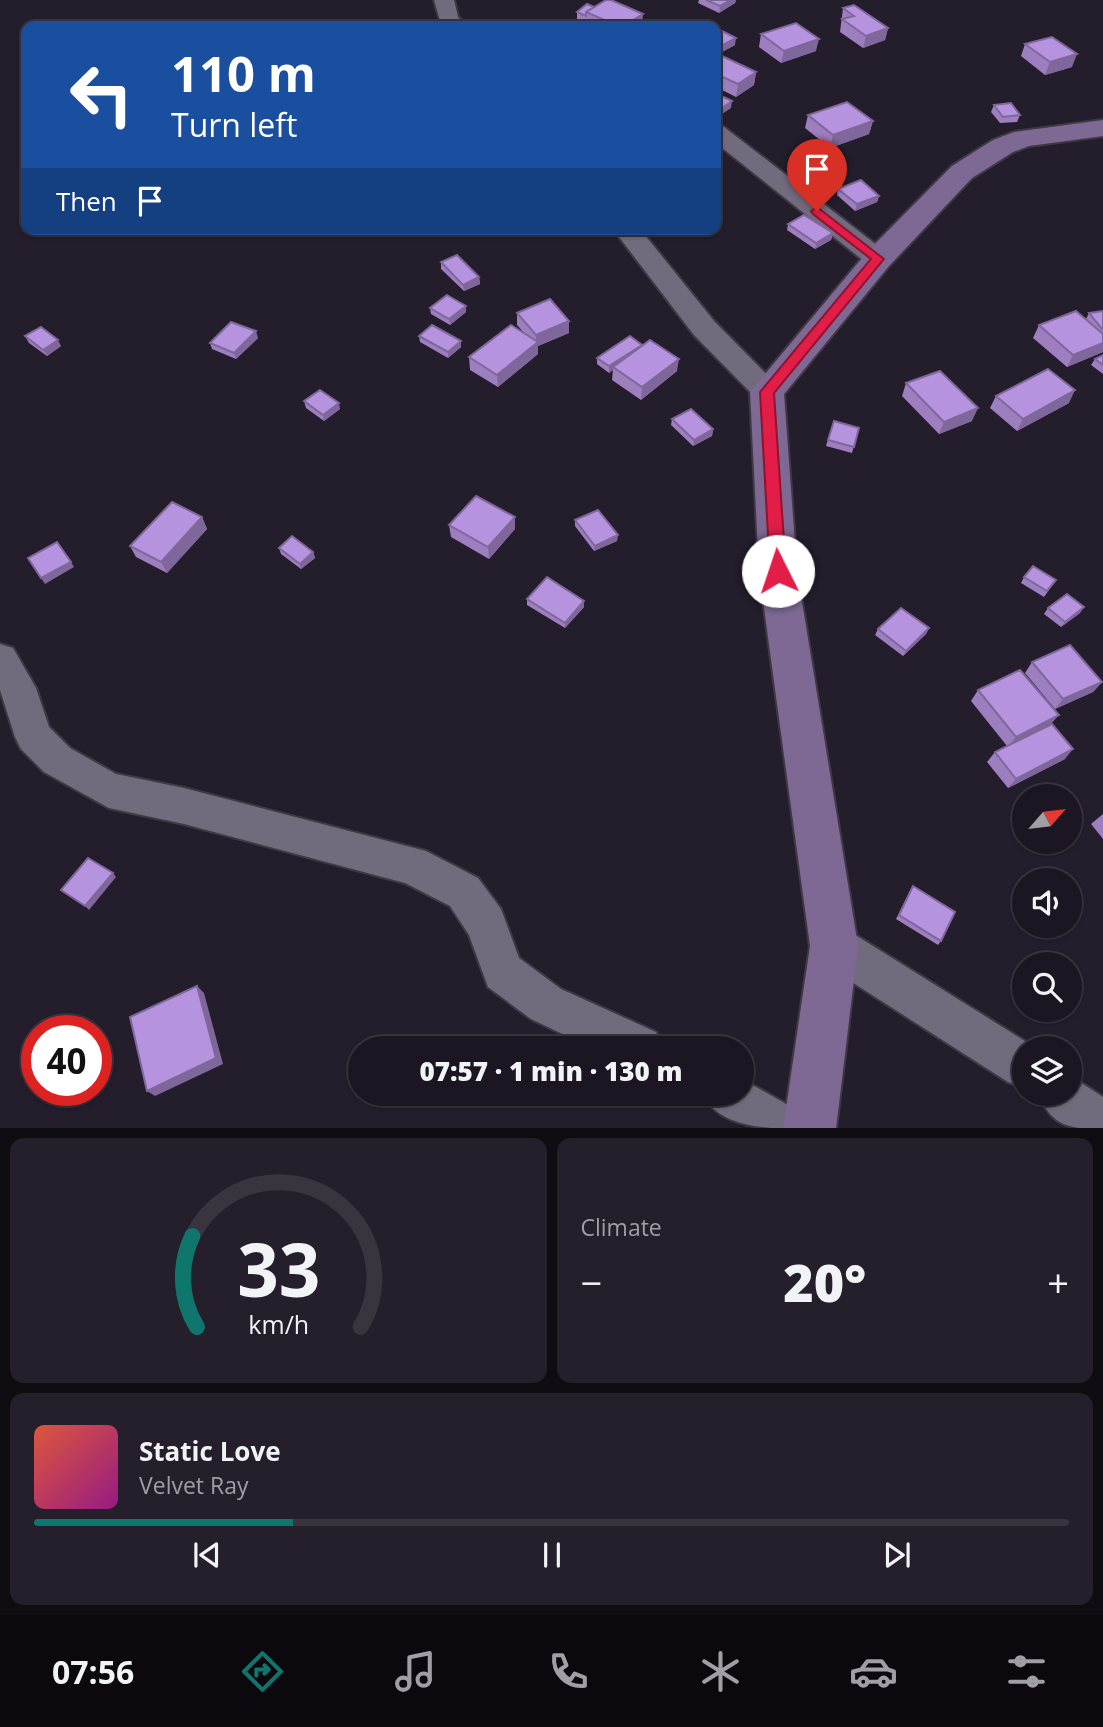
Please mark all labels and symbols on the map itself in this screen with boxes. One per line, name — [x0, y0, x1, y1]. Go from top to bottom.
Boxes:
pin — [787, 139, 847, 211]
position arrow — [741, 534, 815, 608]
north arrow — [1012, 784, 1082, 854]
speed limit sign: 40 — [21, 1015, 112, 1106]

